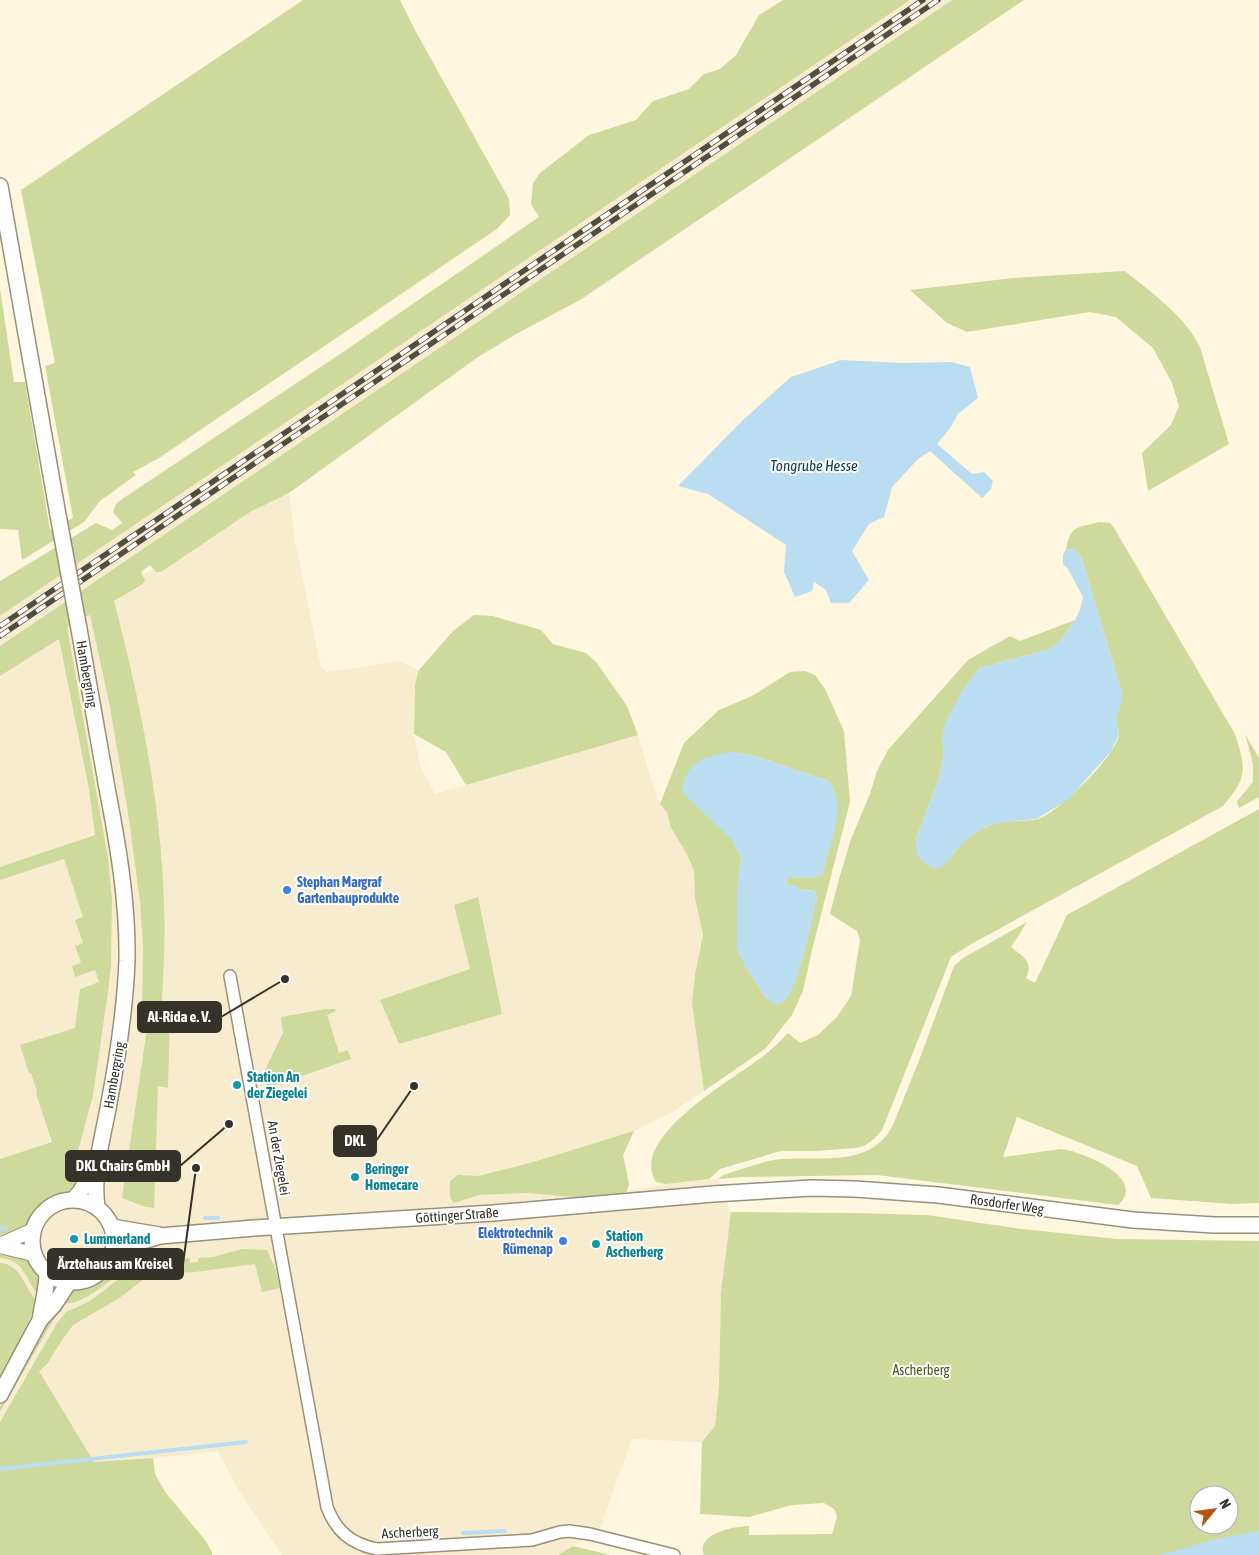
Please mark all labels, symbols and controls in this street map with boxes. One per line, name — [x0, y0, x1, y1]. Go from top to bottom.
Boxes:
water label: Tongrube Hesse — [770, 457, 858, 474]
street label: Hambergring — [73, 639, 101, 709]
place label: Stephan Margraf Gartenbauprodukte — [297, 874, 399, 906]
marker: Stephan Margraf Gartenbauprodukte — [281, 884, 293, 896]
callout: Al-Rida e. V. — [138, 1002, 221, 1032]
text: Al-Rida e. V. — [146, 1008, 211, 1025]
street label: Hambergring — [100, 1040, 128, 1110]
place label: Station An der Ziegelei — [247, 1069, 307, 1101]
marker: Station An der Ziegelei — [231, 1079, 243, 1091]
street label: An der Ziegelei — [265, 1119, 293, 1197]
callout: DKL — [334, 1126, 376, 1156]
text: DKL — [344, 1132, 366, 1149]
callout: DKL Chairs GmbH — [66, 1151, 180, 1181]
text: DKL Chairs GmbH — [76, 1157, 170, 1174]
place label: Beringer Homecare — [365, 1161, 418, 1193]
marker: Beringer Homecare — [349, 1171, 361, 1183]
street label: Rosdorfer Weg — [969, 1191, 1045, 1217]
street label: Göttinger Straße — [415, 1204, 499, 1226]
place label: Elektrotechnik Rümenap — [478, 1225, 554, 1257]
place label: Station Ascherberg — [605, 1228, 664, 1260]
place label: Lummerland — [84, 1231, 151, 1247]
marker: Lummerland — [68, 1233, 80, 1245]
marker: Elektrotechnik Rümenap — [557, 1235, 569, 1247]
marker: Station Ascherberg — [590, 1238, 602, 1250]
callout: Ärztehaus am Kreisel — [48, 1249, 183, 1279]
text: Ärztehaus am Kreisel — [57, 1255, 173, 1272]
park label: Ascherberg — [893, 1362, 949, 1378]
north arrow — [1189, 1485, 1239, 1535]
text: N — [1216, 1496, 1234, 1511]
street label: Ascherberg — [381, 1523, 439, 1541]

